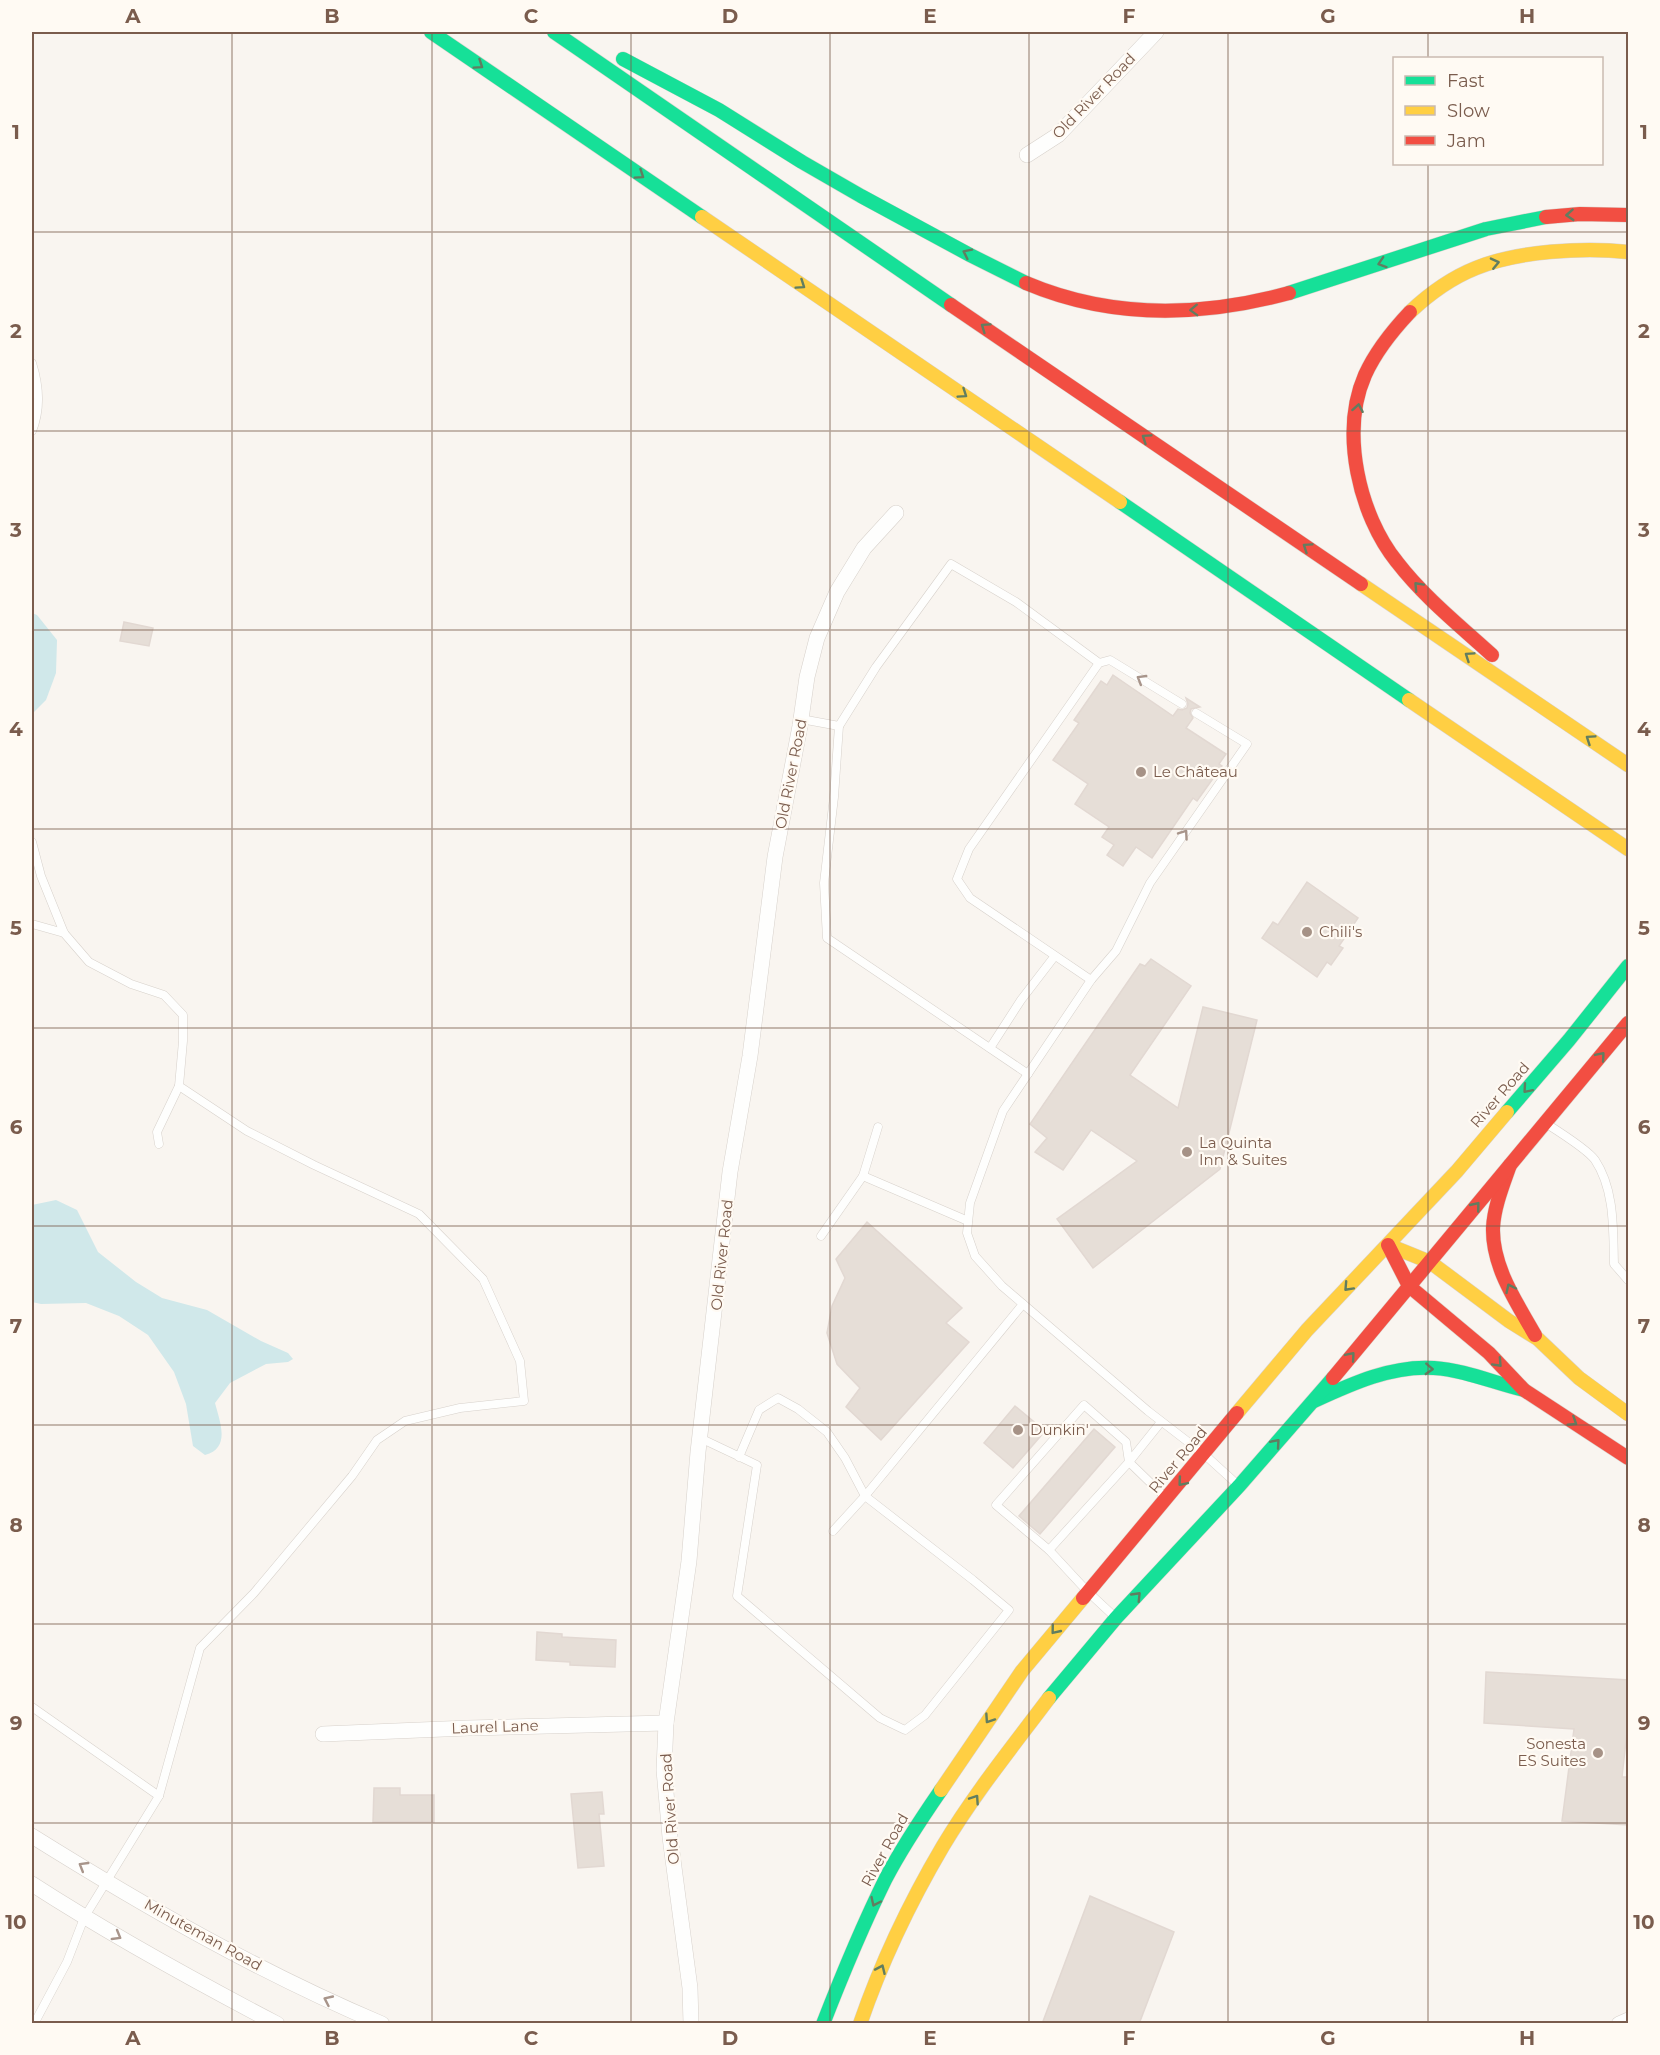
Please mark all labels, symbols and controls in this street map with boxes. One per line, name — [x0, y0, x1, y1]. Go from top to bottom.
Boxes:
text: A — [124, 4, 141, 28]
text: B — [324, 4, 340, 28]
text: C — [524, 4, 539, 28]
text: D — [722, 4, 738, 28]
text: E — [923, 4, 937, 28]
text: F — [1123, 4, 1136, 28]
text: G — [1320, 4, 1336, 28]
text: H — [1519, 4, 1535, 28]
street label: Old River Road — [1048, 49, 1139, 142]
one-way arrow — [473, 57, 484, 68]
legend — [1393, 57, 1603, 165]
text: Fast — [1447, 70, 1485, 92]
text: Slow — [1447, 100, 1490, 122]
text: 1 — [12, 120, 20, 144]
text: 1 — [1640, 120, 1648, 144]
text: Jam — [1446, 130, 1486, 152]
one-way arrow — [634, 168, 645, 179]
one-way arrow — [1566, 208, 1575, 221]
one-way arrow — [963, 249, 974, 261]
one-way arrow — [1377, 256, 1388, 268]
one-way arrow — [1490, 257, 1500, 270]
one-way arrow — [795, 277, 806, 288]
one-way arrow — [1189, 304, 1198, 316]
text: 2 — [10, 319, 22, 343]
text: 2 — [1638, 319, 1650, 343]
one-way arrow — [981, 323, 992, 334]
one-way arrow — [956, 387, 967, 398]
one-way arrow — [1351, 404, 1364, 414]
one-way arrow — [1141, 434, 1152, 445]
text: 3 — [9, 518, 22, 542]
text: 3 — [1637, 518, 1650, 542]
one-way arrow — [1303, 543, 1314, 554]
one-way arrow — [1414, 582, 1425, 592]
one-way arrow — [1464, 652, 1475, 663]
one-way arrow — [1137, 675, 1147, 687]
text: 4 — [9, 717, 23, 741]
street label: Old River Road — [771, 717, 810, 831]
text: 4 — [1637, 717, 1651, 741]
one-way arrow — [1586, 735, 1597, 746]
place label: Le Château — [1153, 762, 1238, 781]
marker: Le Château — [1134, 765, 1148, 779]
one-way arrow — [1177, 830, 1188, 841]
text: 5 — [10, 916, 22, 940]
text: 5 — [1638, 916, 1650, 940]
place label: Chili's — [1319, 922, 1362, 941]
marker: Chili's — [1300, 925, 1314, 939]
one-way arrow — [1594, 1052, 1605, 1063]
street label: River Road — [1466, 1058, 1533, 1131]
one-way arrow — [1523, 1082, 1534, 1093]
text: 6 — [10, 1115, 23, 1139]
text: 6 — [1638, 1115, 1651, 1139]
place label: La Quinta Inn & Suites — [1199, 1133, 1287, 1169]
marker: La Quinta Inn & Suites — [1180, 1145, 1194, 1159]
street label: Old River Road — [706, 1198, 737, 1312]
one-way arrow — [1469, 1202, 1480, 1213]
one-way arrow — [1344, 1281, 1355, 1291]
one-way arrow — [1505, 1284, 1517, 1295]
text: 7 — [10, 1314, 22, 1338]
text: 7 — [1638, 1314, 1650, 1338]
one-way arrow — [1344, 1352, 1355, 1363]
one-way arrow — [1491, 1356, 1502, 1366]
one-way arrow — [1425, 1362, 1434, 1375]
one-way arrow — [1567, 1415, 1577, 1427]
place label: Dunkin' — [1030, 1420, 1089, 1439]
marker: Dunkin' — [1011, 1423, 1025, 1437]
street label: River Road — [1144, 1423, 1211, 1497]
one-way arrow — [1269, 1439, 1280, 1450]
one-way arrow — [1178, 1475, 1189, 1486]
text: 8 — [9, 1513, 23, 1537]
text: 8 — [1637, 1513, 1651, 1537]
one-way arrow — [1130, 1592, 1141, 1602]
one-way arrow — [1052, 1623, 1063, 1634]
text: 9 — [10, 1711, 22, 1735]
text: 9 — [1638, 1711, 1650, 1735]
one-way arrow — [985, 1712, 996, 1723]
street label: Laurel Lane — [451, 1715, 539, 1738]
place label: Sonesta ES Suites — [1517, 1734, 1586, 1770]
marker: Sonesta ES Suites — [1591, 1746, 1605, 1760]
street label: Old River Road — [656, 1753, 683, 1865]
one-way arrow — [968, 1794, 979, 1805]
street label: River Road — [857, 1810, 913, 1890]
one-way arrow — [79, 1862, 89, 1874]
street label: Minuteman Road — [141, 1894, 265, 1975]
one-way arrow — [870, 1895, 882, 1906]
text: 10 — [5, 1910, 27, 1934]
text: 10 — [1633, 1910, 1655, 1934]
one-way arrow — [111, 1929, 121, 1941]
one-way arrow — [874, 1965, 886, 1976]
one-way arrow — [323, 1996, 334, 2008]
text: A — [124, 2026, 141, 2050]
text: B — [324, 2026, 340, 2050]
text: C — [524, 2026, 539, 2050]
text: D — [722, 2026, 738, 2050]
text: E — [923, 2026, 937, 2050]
text: F — [1123, 2026, 1136, 2050]
text: G — [1320, 2026, 1336, 2050]
text: H — [1519, 2026, 1535, 2050]

